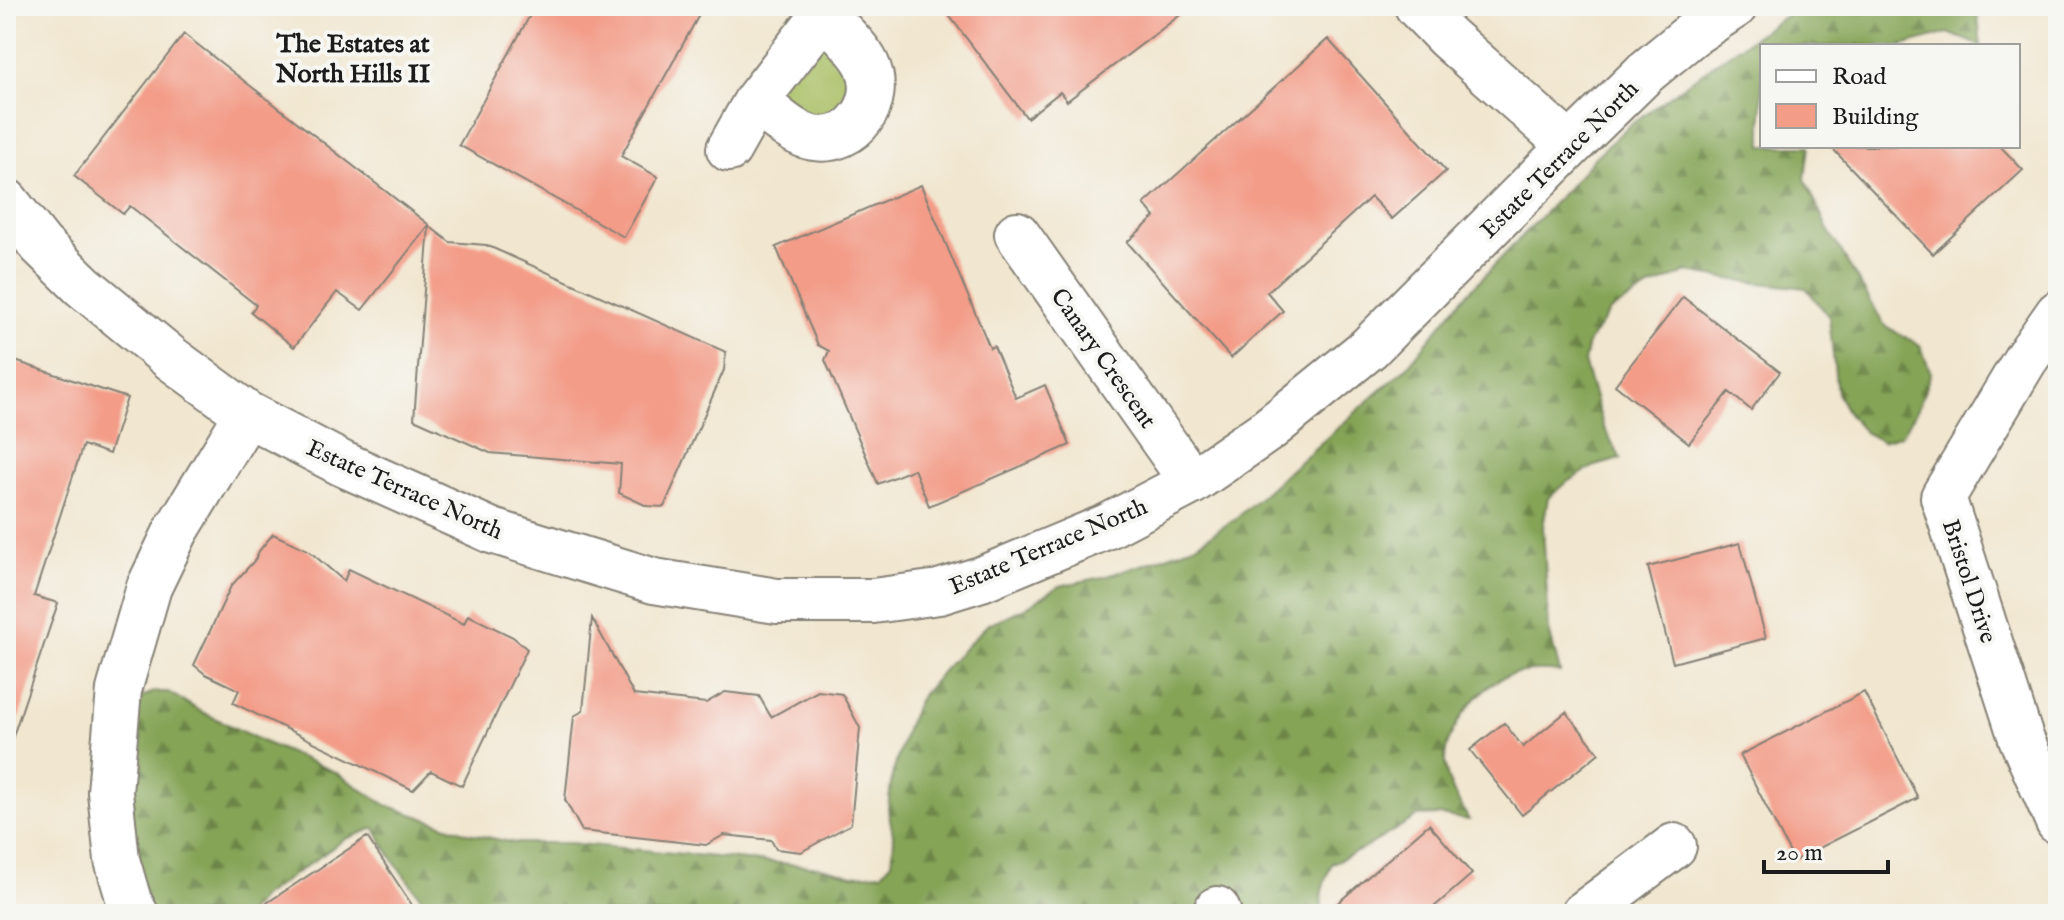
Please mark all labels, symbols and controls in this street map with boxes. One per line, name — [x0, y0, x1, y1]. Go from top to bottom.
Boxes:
district label: The Estates at North Hills II — [275, 28, 430, 91]
legend — [1760, 44, 2020, 148]
text: Road — [1832, 62, 1886, 93]
street label: Estate Terrace North — [1474, 74, 1646, 246]
text: Building — [1832, 102, 1919, 133]
street label: Canary Crescent — [1043, 283, 1163, 435]
street label: Estate Terrace North — [301, 433, 508, 548]
street label: Estate Terrace North — [945, 492, 1152, 603]
street label: Bristol Drive — [1934, 516, 2003, 647]
scale bar — [1764, 824, 1888, 874]
text: 20 m — [1776, 838, 1823, 869]

